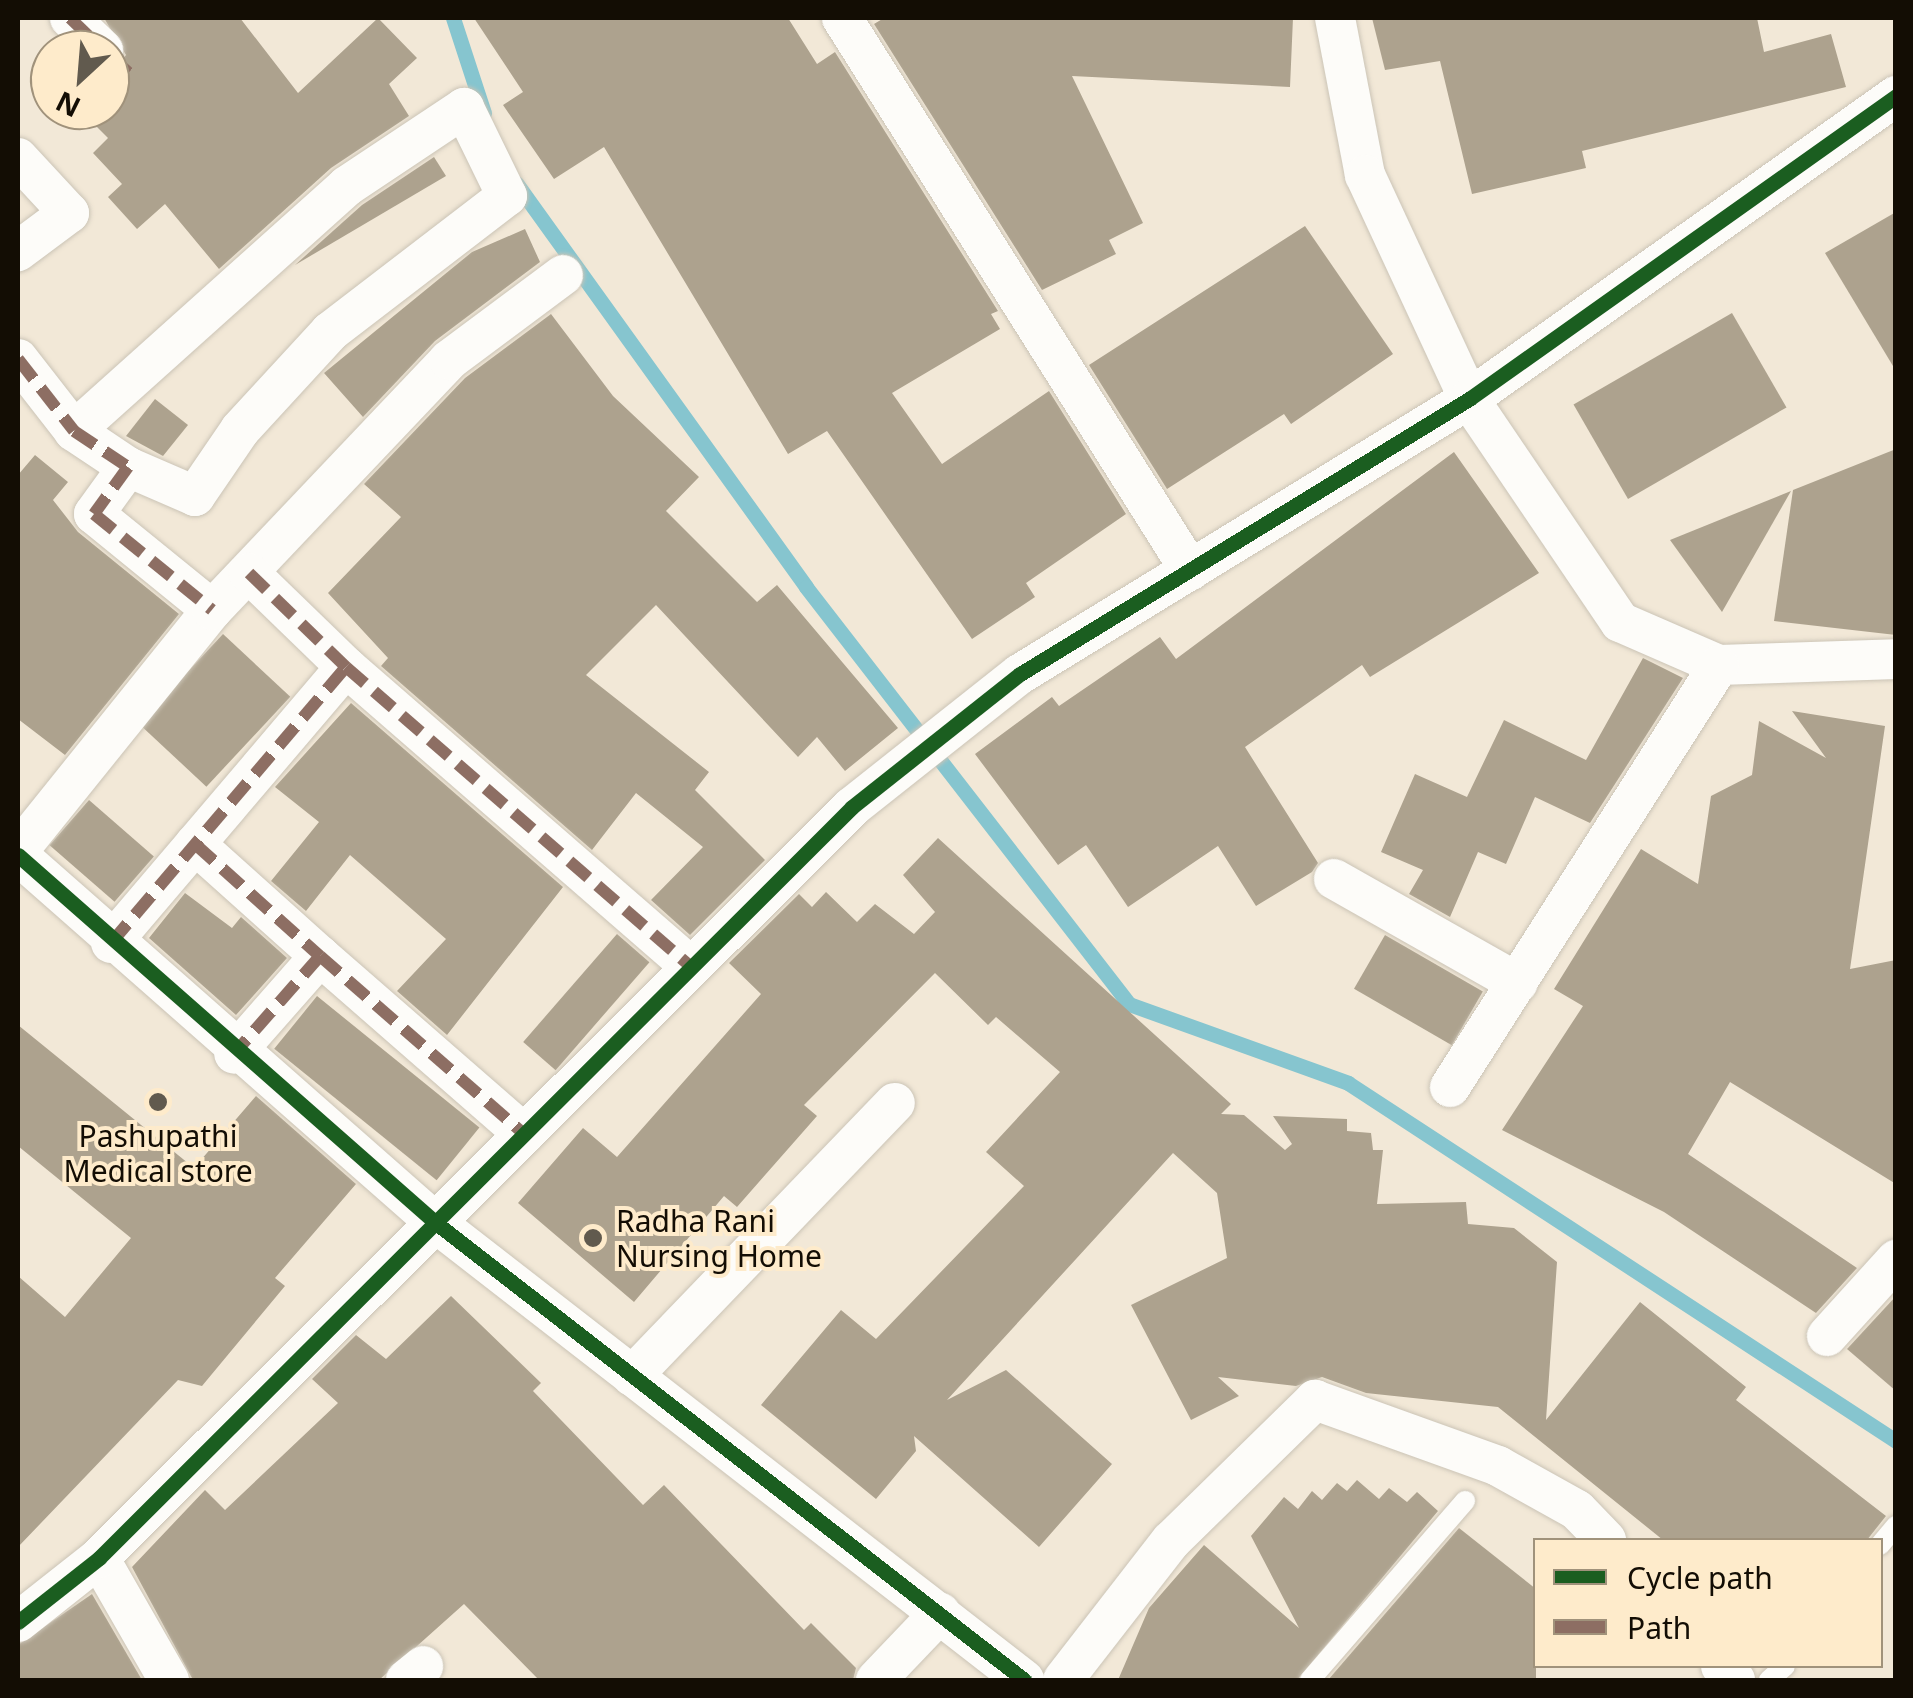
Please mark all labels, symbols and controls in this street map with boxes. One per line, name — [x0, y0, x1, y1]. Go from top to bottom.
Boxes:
north arrow — [30, 30, 130, 130]
text: N — [49, 83, 86, 127]
marker: Pashupathi Medical store — [147, 1091, 169, 1113]
place label: Pashupathi Medical store — [63, 1118, 253, 1188]
place label: Radha Rani Nursing Home — [616, 1203, 822, 1274]
marker: Radha Rani Nursing Home — [580, 1225, 606, 1251]
legend — [1533, 1538, 1883, 1668]
text: Cycle path — [1627, 1557, 1773, 1598]
text: Path — [1627, 1607, 1691, 1648]

